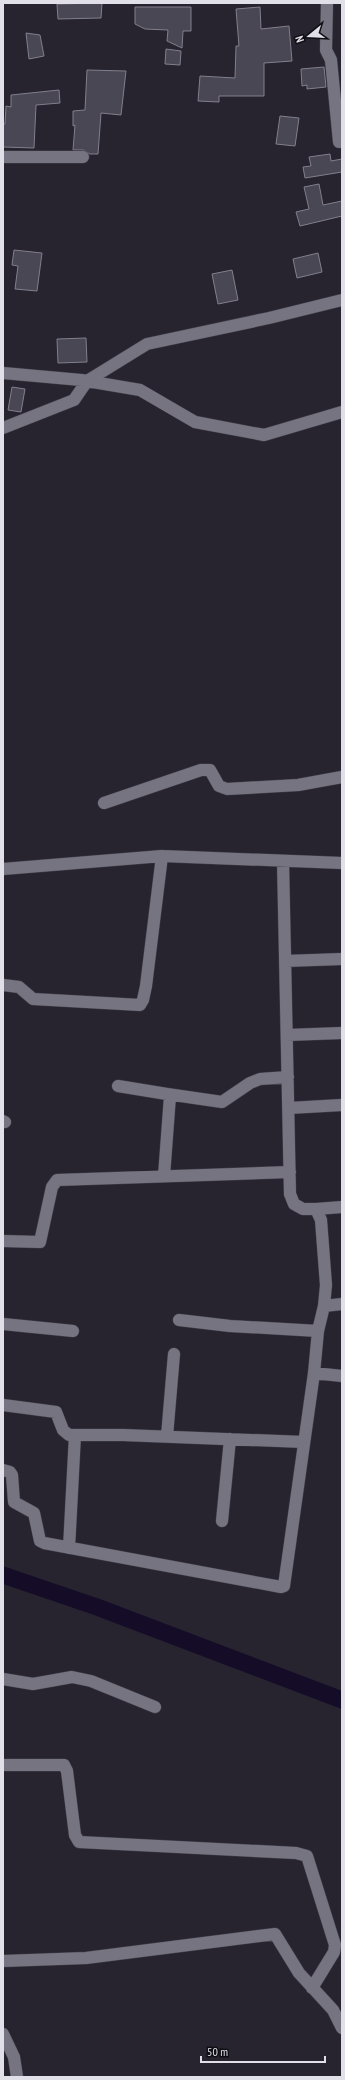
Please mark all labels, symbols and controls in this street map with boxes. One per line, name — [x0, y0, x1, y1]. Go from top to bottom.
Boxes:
north arrow — [289, 16, 329, 56]
text: N — [292, 34, 307, 44]
scale bar — [201, 2038, 325, 2064]
text: 50 m — [207, 2044, 228, 2059]

